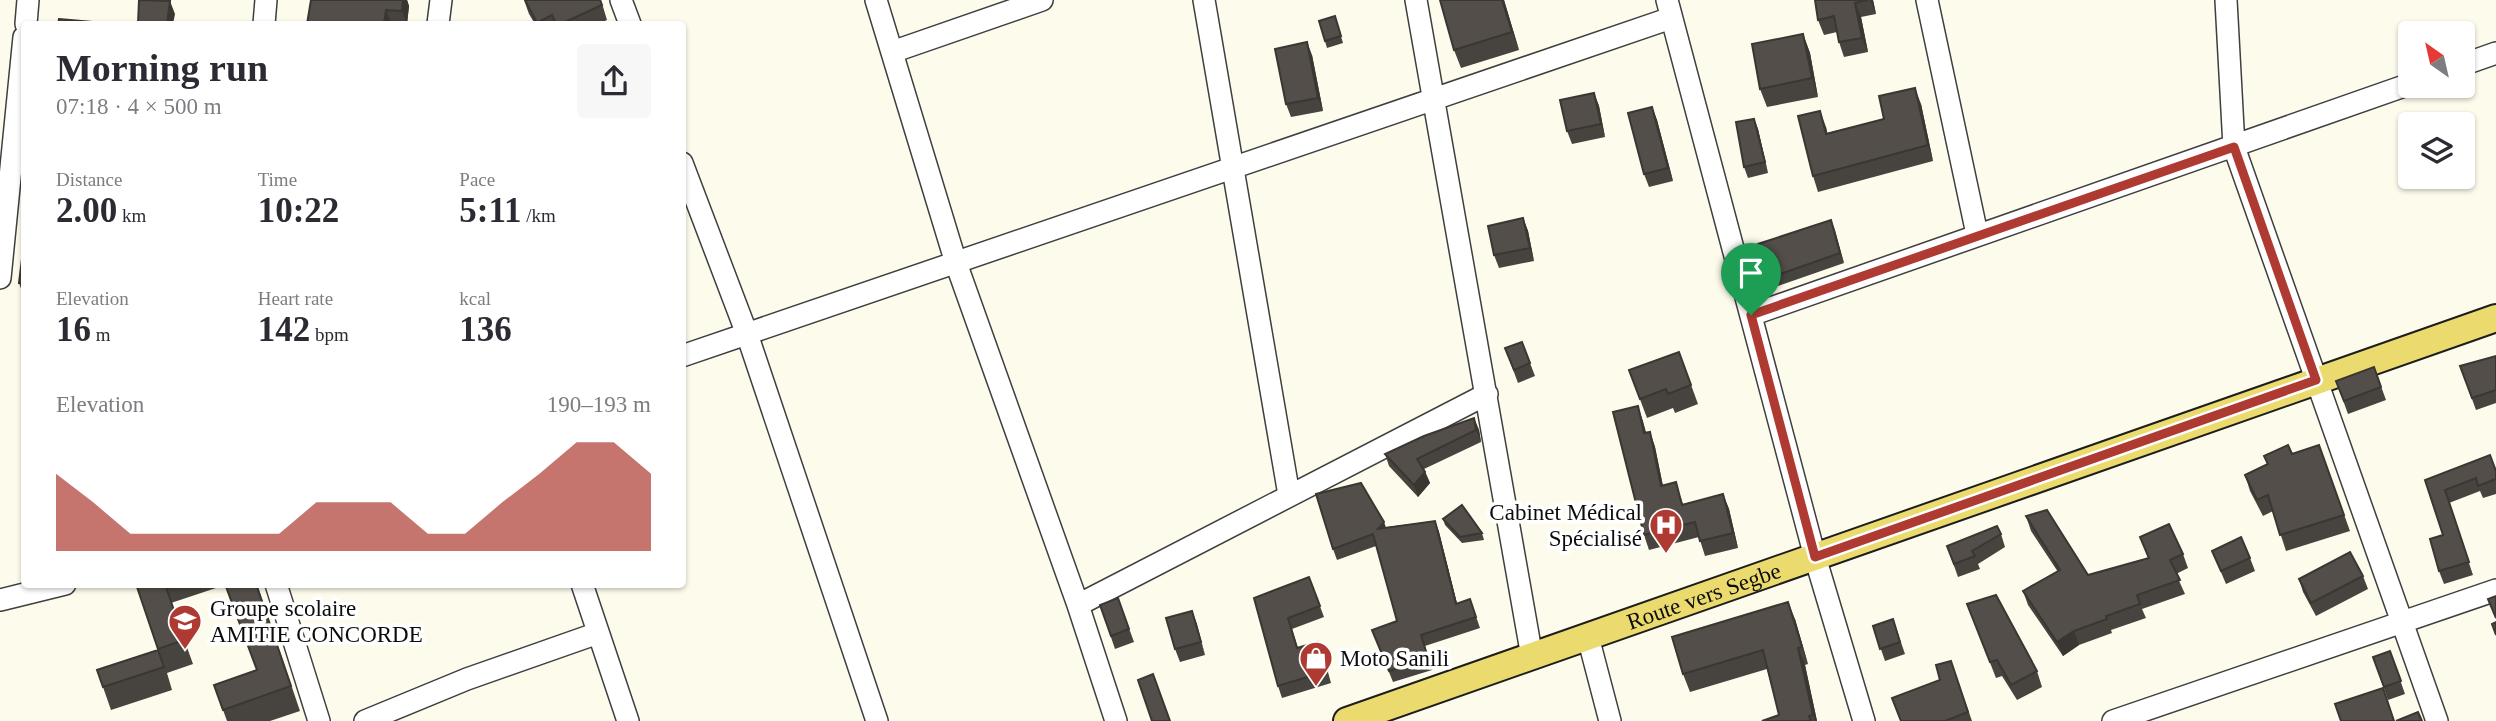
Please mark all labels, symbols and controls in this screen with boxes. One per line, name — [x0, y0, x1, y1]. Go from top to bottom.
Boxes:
north arrow — [2398, 21, 2474, 98]
map controls — [2398, 21, 2475, 189]
button: share — [577, 44, 651, 118]
text: Morning run — [56, 47, 268, 89]
text: 07:18 · 4 × 500 m — [56, 94, 222, 119]
button: layers — [2398, 112, 2475, 189]
text: Distance — [56, 169, 122, 190]
text: Time — [258, 169, 297, 190]
text: Pace — [459, 169, 495, 190]
text: 2.00 — [56, 191, 117, 230]
text: 10:22 — [258, 191, 339, 230]
text: 5:11 — [459, 191, 522, 230]
text: km — [117, 205, 146, 226]
text: /km — [522, 205, 556, 226]
pin — [1721, 243, 1781, 315]
icon: arrive — [1732, 254, 1770, 292]
text: Elevation — [56, 288, 129, 309]
text: Heart rate — [258, 288, 333, 309]
text: kcal — [459, 288, 491, 309]
text: 16 — [56, 310, 91, 349]
text: 142 — [258, 310, 310, 349]
text: 136 — [459, 310, 512, 349]
text: m — [91, 324, 111, 345]
text: bpm — [310, 324, 349, 345]
text: Elevation — [56, 392, 144, 417]
text: 190–193 m — [547, 392, 651, 417]
place label: Cabinet Médical Spécialisé — [1489, 500, 1642, 551]
hospital icon: Cabinet Médical Spécialisé — [1647, 506, 1685, 555]
street label: Route vers Segbe — [1624, 558, 1784, 635]
place label: Groupe scolaire AMITIE CONCORDE — [210, 596, 423, 647]
school or university icon: Groupe scolaire AMITIE CONCORDE — [166, 602, 204, 651]
shop icon: Moto Sanili — [1297, 639, 1335, 688]
place label: Moto Sanili — [1340, 646, 1449, 671]

